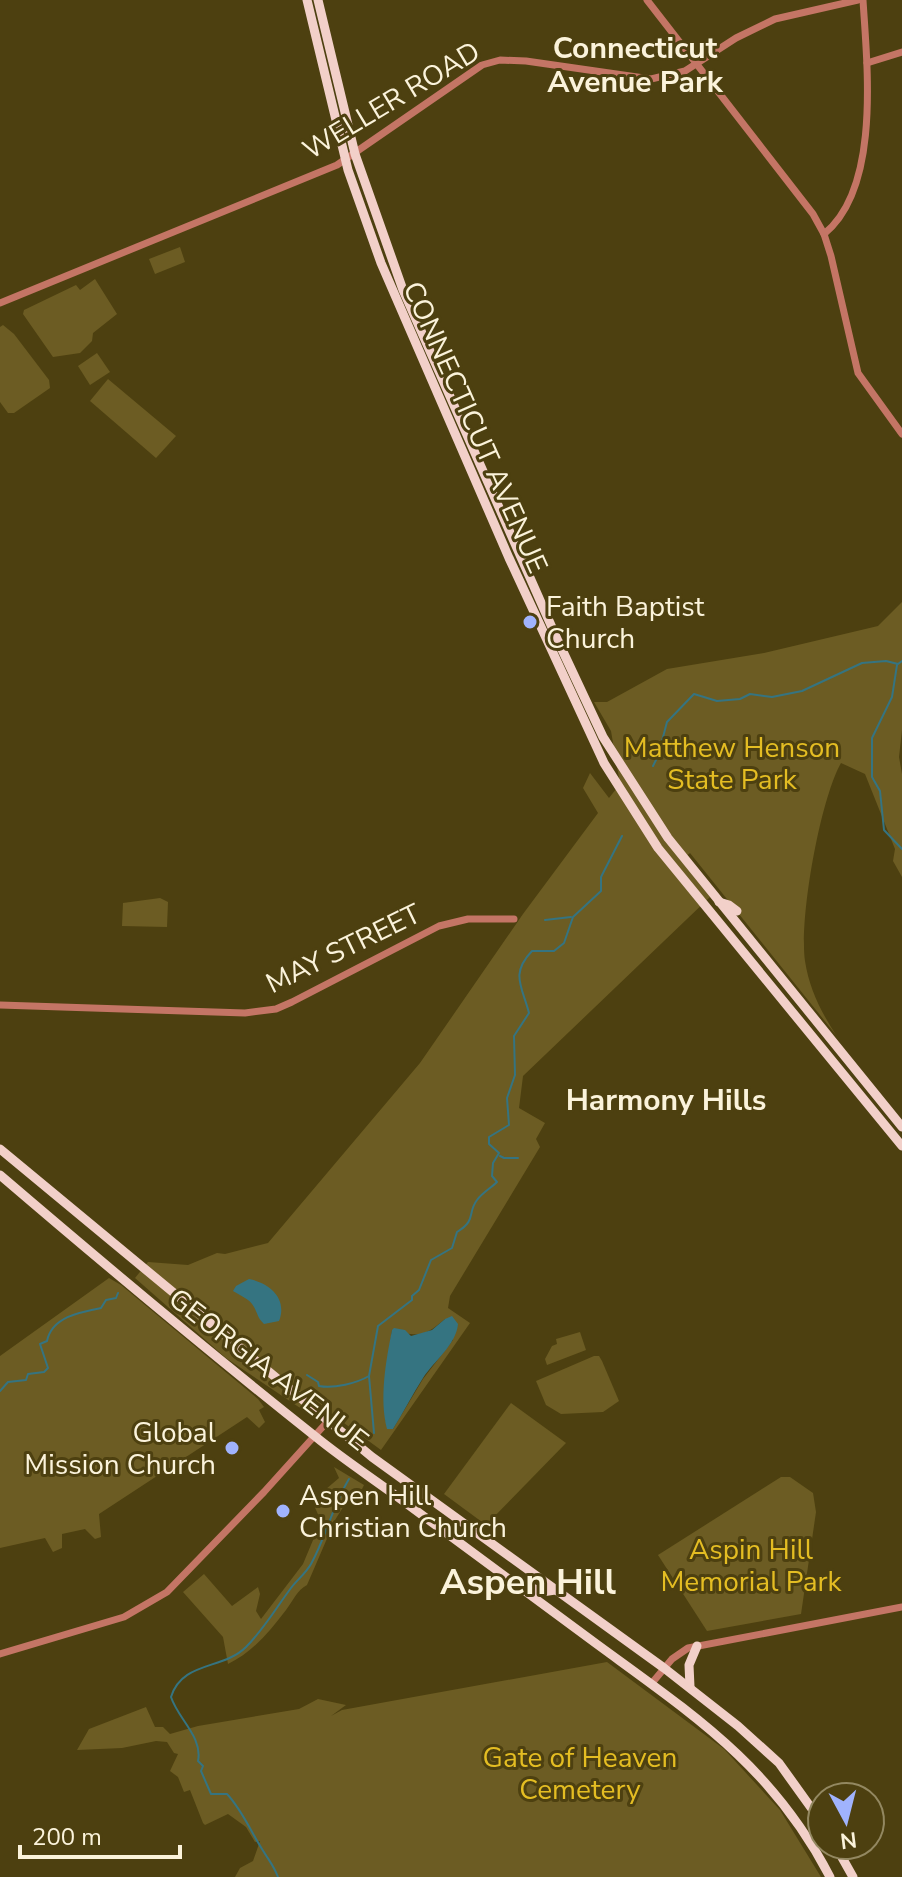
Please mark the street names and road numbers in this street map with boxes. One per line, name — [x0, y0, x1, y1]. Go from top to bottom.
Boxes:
street label: WELLER ROAD — [296, 33, 487, 169]
street label: CONNECTICUT AVENUE — [394, 276, 557, 579]
street label: MAY STREET — [260, 895, 427, 1003]
street label: GEORGIA AVENUE — [161, 1280, 376, 1460]

